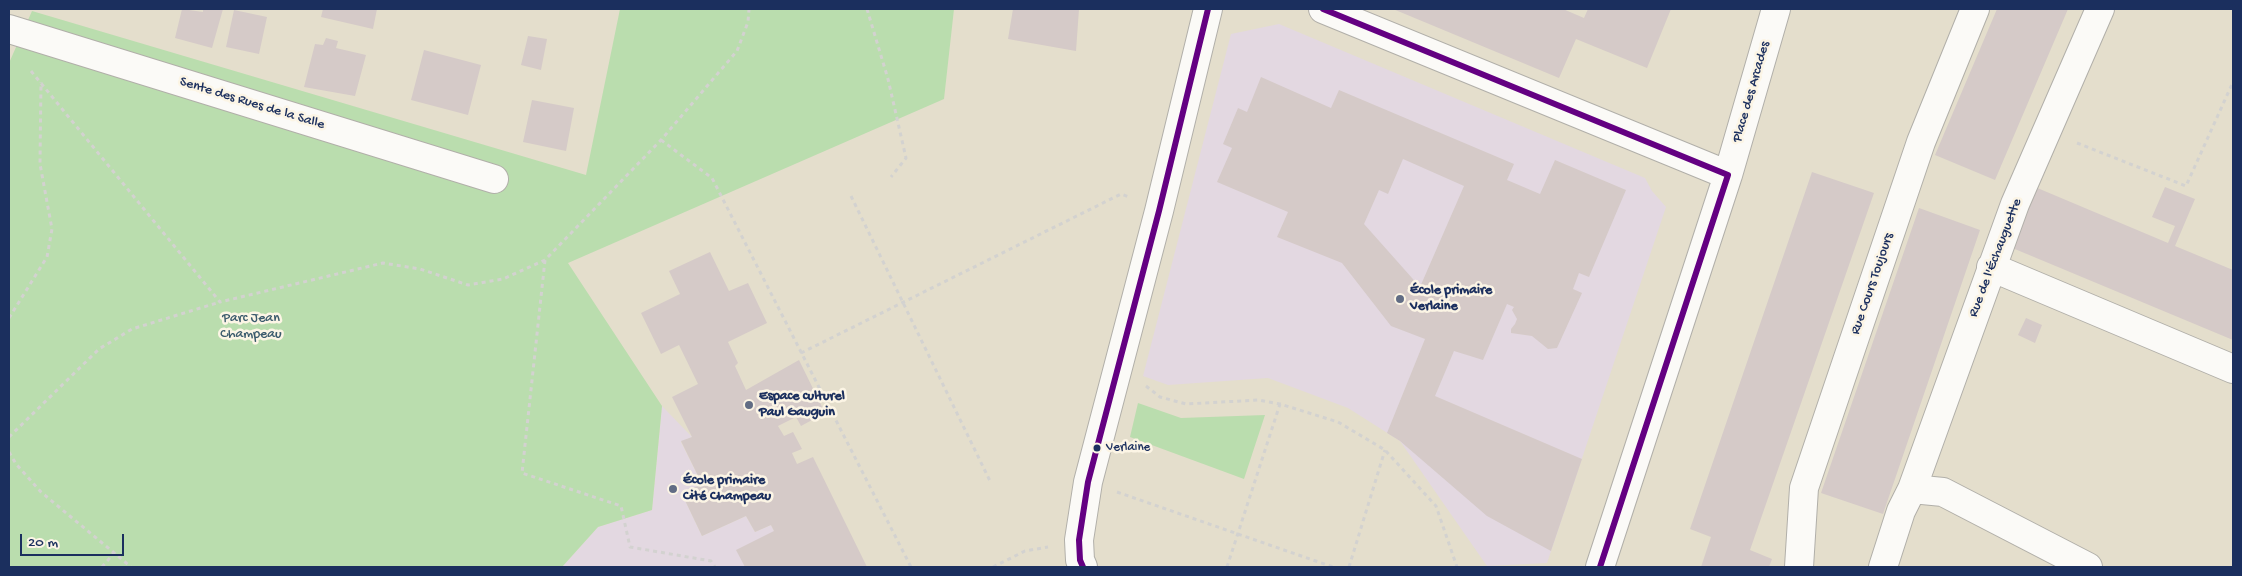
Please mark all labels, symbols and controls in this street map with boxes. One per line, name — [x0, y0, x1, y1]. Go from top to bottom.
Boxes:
street label: Place des Arcades — [1730, 40, 1774, 144]
street label: Sente des Rues de la Salle — [177, 74, 327, 134]
street label: Rue de l'Échauguette — [1966, 196, 2026, 320]
street label: Rue Cours Toujours — [1848, 231, 1898, 337]
place label: École primaire Verlaine — [1410, 283, 1492, 316]
marker: École primaire Verlaine — [1394, 293, 1406, 305]
park label: Parc Jean Champeau — [220, 311, 282, 344]
place label: Espace culturel Paul Gauguin — [759, 389, 845, 422]
marker: Espace culturel Paul Gauguin — [743, 399, 755, 411]
place label: Verlaine — [1106, 440, 1150, 456]
marker: Verlaine — [1092, 443, 1102, 453]
place label: École primaire Cité Champeau — [683, 473, 771, 506]
marker: École primaire Cité Champeau — [667, 483, 679, 495]
scale bar — [22, 524, 126, 556]
text: 20 m — [28, 534, 58, 552]

